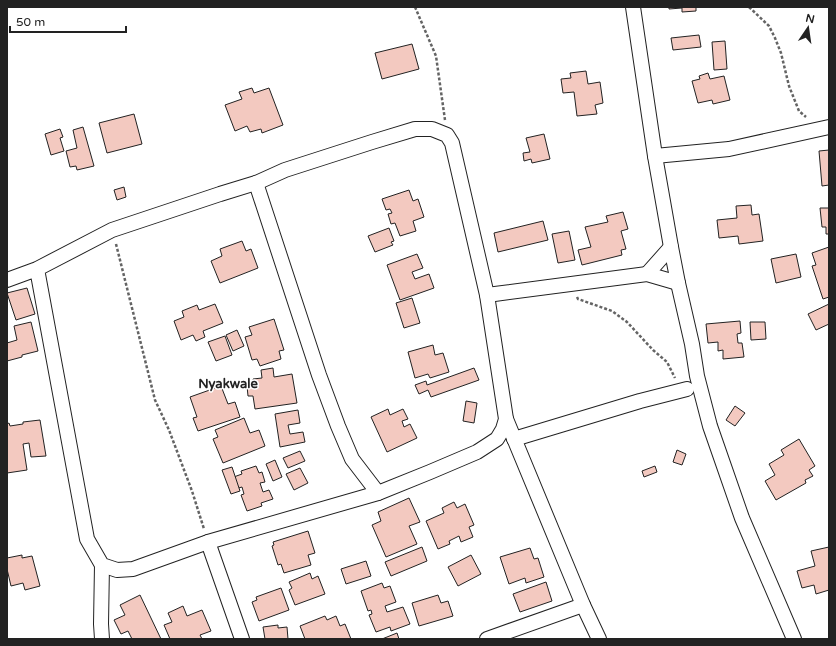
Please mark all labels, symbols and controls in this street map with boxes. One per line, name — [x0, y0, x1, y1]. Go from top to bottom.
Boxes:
scale bar — [10, 8, 126, 34]
north arrow — [788, 8, 828, 48]
text: N — [804, 11, 816, 26]
text: 50 m — [16, 15, 45, 29]
district label: Nyakwale — [198, 376, 259, 392]

